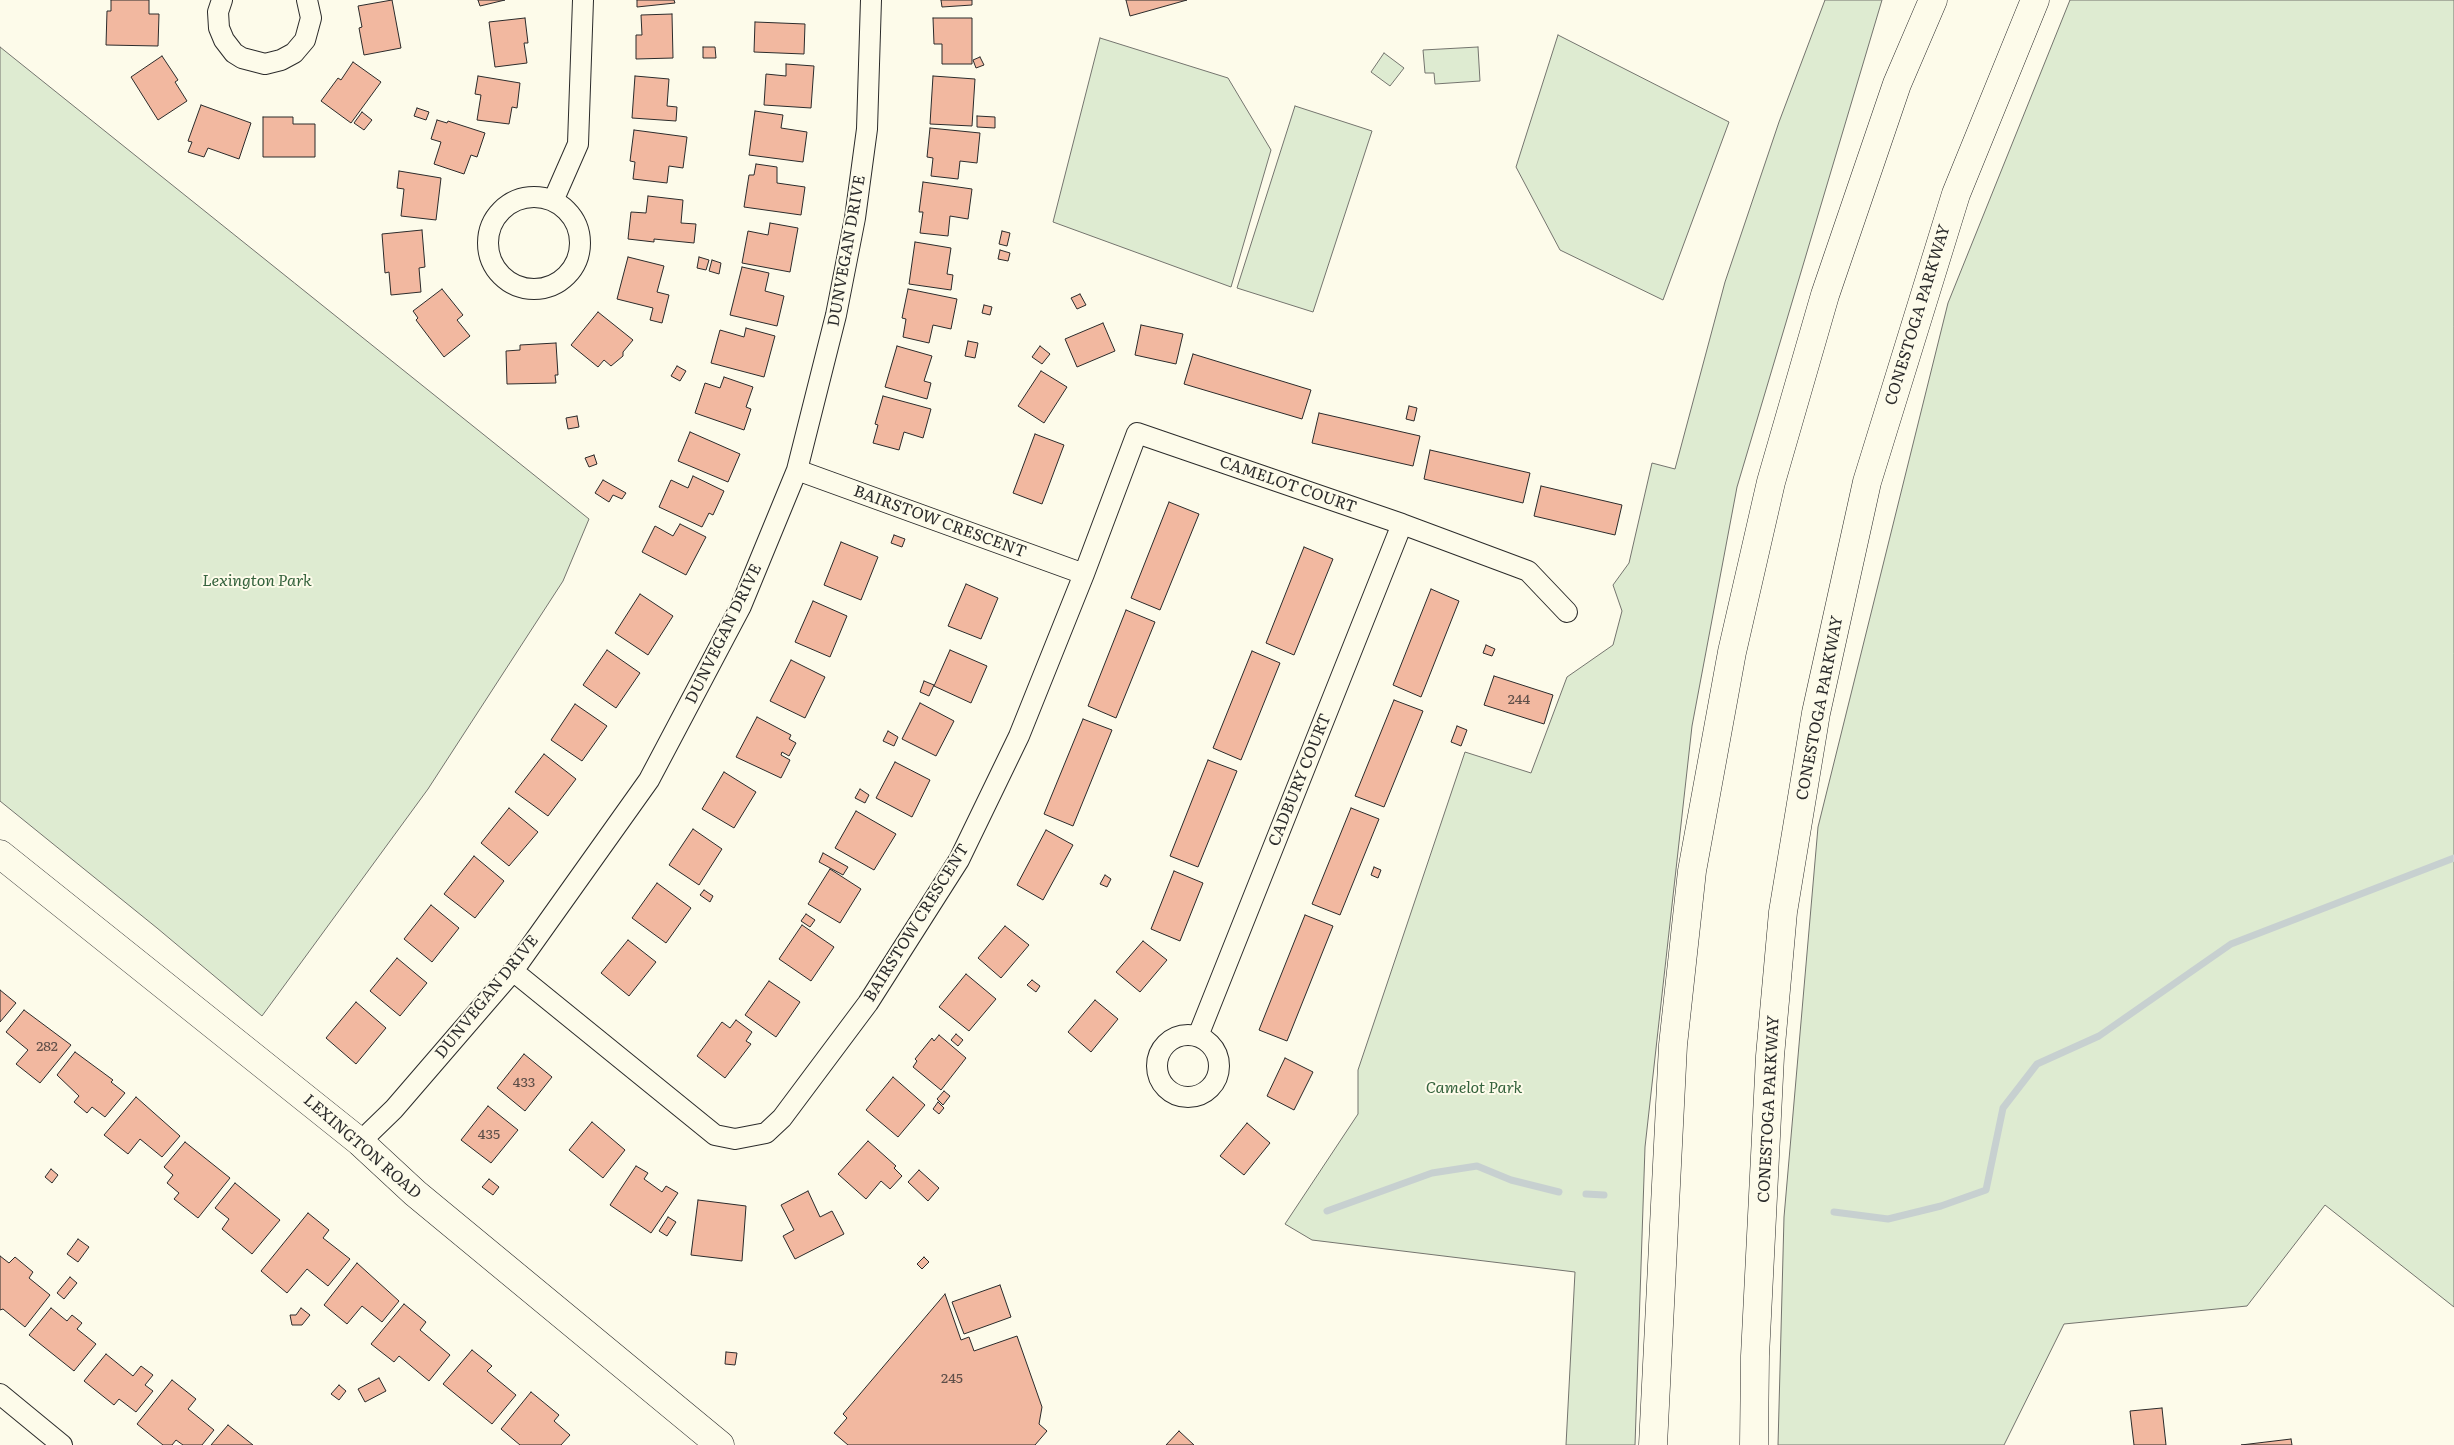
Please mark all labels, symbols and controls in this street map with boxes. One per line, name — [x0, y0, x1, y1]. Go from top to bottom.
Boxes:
street label: DUNVEGAN DRIVE — [824, 174, 870, 328]
street label: CONESTOGA PARKWAY — [1881, 222, 1955, 408]
street label: CAMELOT COURT — [1217, 453, 1359, 517]
street label: BAIRSTOW CRESCENT — [851, 482, 1029, 562]
street label: DUNVEGAN DRIVE — [682, 561, 766, 707]
park label: Lexington Park — [202, 571, 312, 591]
street label: CONESTOGA PARKWAY — [1793, 614, 1847, 802]
house number: 244 — [1508, 692, 1530, 708]
street label: CADBURY COURT — [1265, 711, 1335, 849]
street label: BAIRSTOW CRESCENT — [860, 841, 974, 1005]
street label: DUNVEGAN DRIVE — [431, 931, 543, 1063]
street label: CONESTOGA PARKWAY — [1754, 1015, 1784, 1203]
house number: 282 — [36, 1039, 58, 1055]
house number: 433 — [513, 1075, 535, 1091]
park label: Camelot Park — [1426, 1078, 1522, 1098]
street label: LEXINGTON ROAD — [299, 1091, 425, 1203]
house number: 435 — [478, 1127, 500, 1143]
house number: 245 — [941, 1371, 963, 1387]

